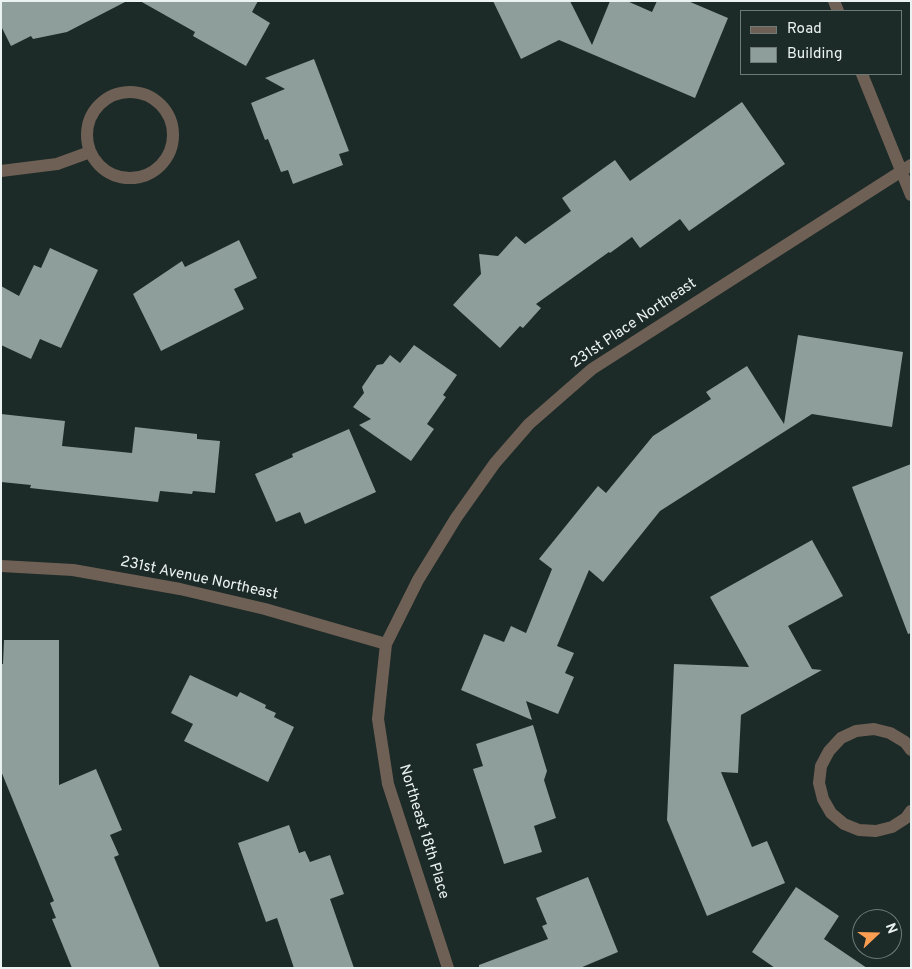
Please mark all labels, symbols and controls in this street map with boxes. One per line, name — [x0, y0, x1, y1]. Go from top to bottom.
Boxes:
legend — [740, 10, 902, 75]
text: Road — [787, 20, 822, 39]
text: Building — [787, 45, 842, 64]
street label: 231st Place Northeast — [568, 275, 700, 373]
street label: 231st Avenue Northeast — [119, 553, 279, 605]
street label: Northeast 18th Place — [394, 762, 452, 902]
north arrow — [852, 909, 902, 959]
text: N — [881, 921, 900, 937]

